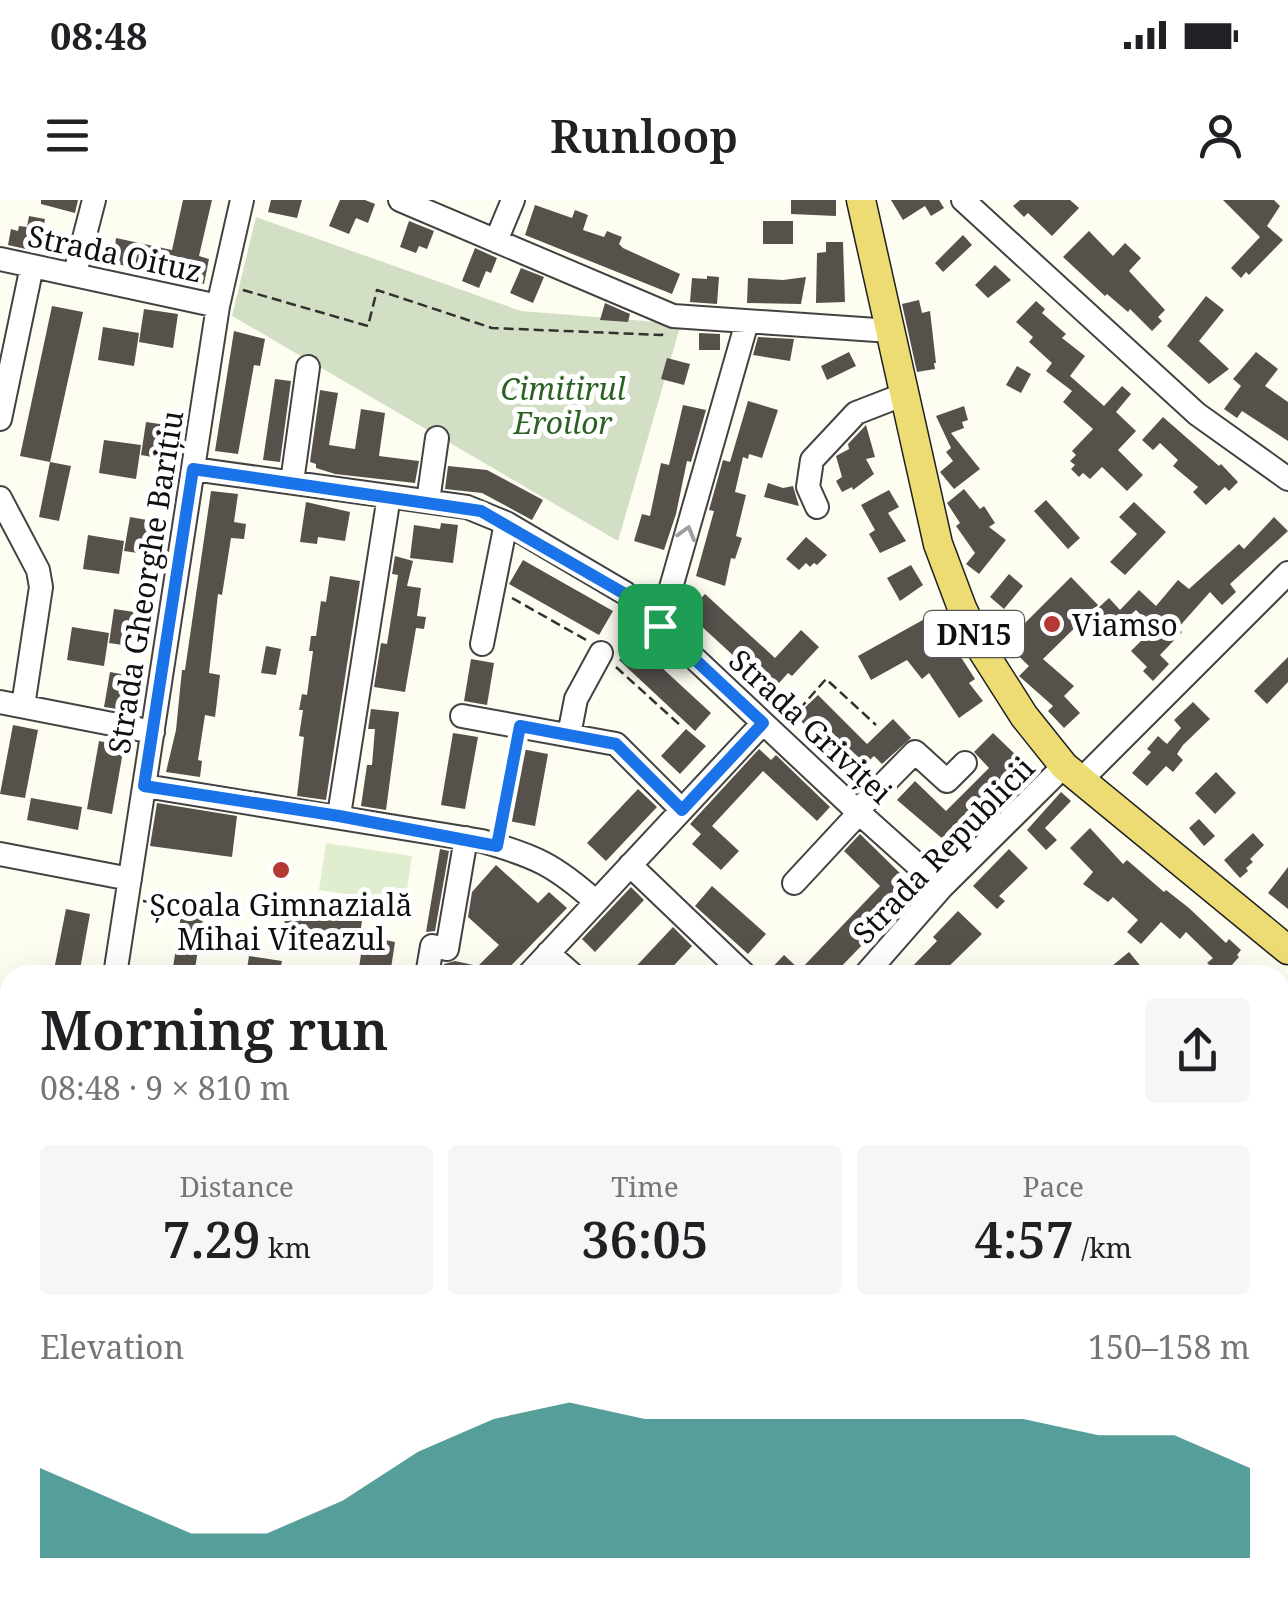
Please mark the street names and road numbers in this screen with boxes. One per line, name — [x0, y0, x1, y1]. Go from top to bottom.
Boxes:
street label: Strada Oituz — [24, 215, 206, 291]
street label: Strada Gheorghe Barițiu — [98, 407, 192, 757]
road number: DN15 — [924, 611, 1024, 657]
street label: Strada Griviței — [721, 640, 902, 812]
street label: Strada Republicii — [843, 747, 1043, 952]

